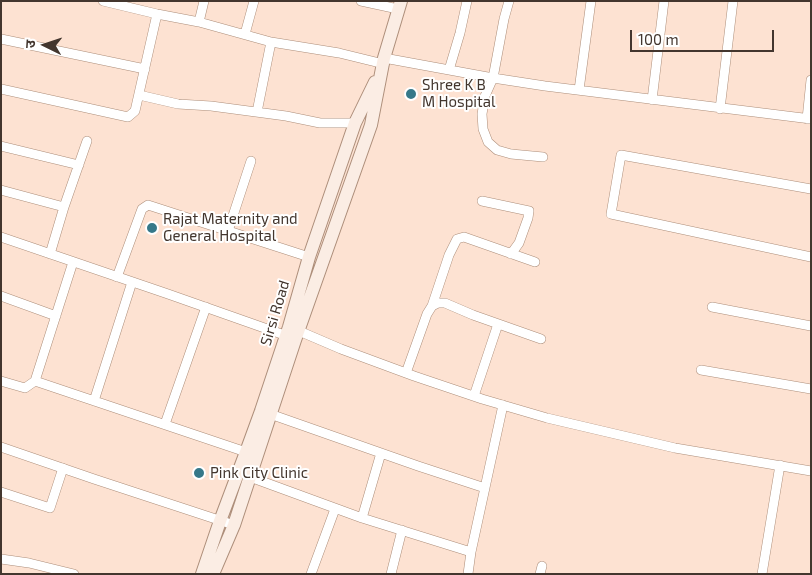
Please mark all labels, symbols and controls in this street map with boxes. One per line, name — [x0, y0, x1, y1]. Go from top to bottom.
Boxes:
north arrow — [20, 20, 70, 70]
scale bar — [632, 20, 776, 52]
text: 100 m — [638, 30, 679, 48]
text: उ — [21, 39, 38, 49]
place label: Shree K B M Hospital — [422, 76, 495, 111]
marker: Shree K B M Hospital — [404, 87, 418, 101]
place label: Rajat Maternity and General Hospital — [163, 210, 298, 245]
marker: Rajat Maternity and General Hospital — [145, 221, 159, 235]
street label: Sirsi Road — [257, 278, 293, 348]
place label: Pink City Clinic — [210, 464, 308, 482]
marker: Pink City Clinic — [192, 466, 206, 480]

